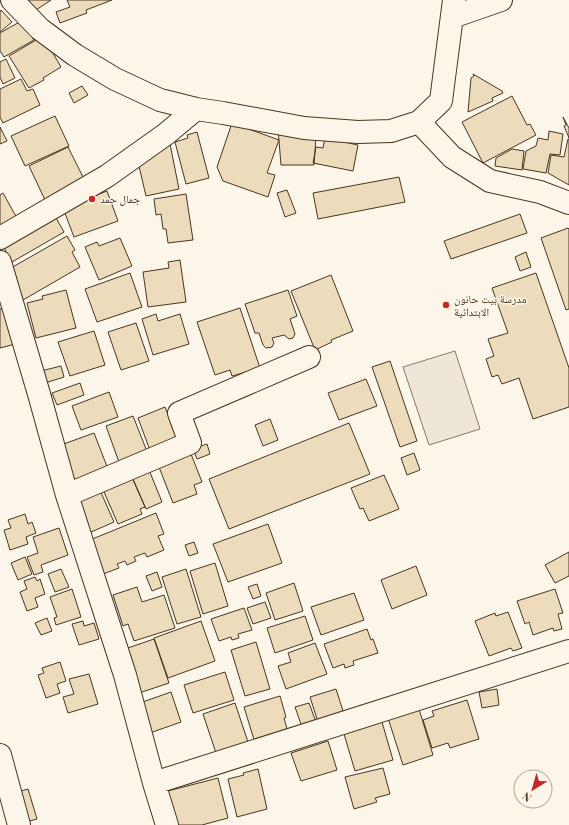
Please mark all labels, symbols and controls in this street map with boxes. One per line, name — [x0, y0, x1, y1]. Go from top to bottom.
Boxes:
place label: جمال حمد — [100, 191, 140, 206]
marker: جمال حمد — [87, 194, 97, 204]
place label: مدرسة بيت حانون الابتدائية — [454, 291, 527, 319]
marker: مدرسة بيت حانون الابتدائية — [441, 300, 451, 310]
north arrow — [513, 769, 553, 809]
text: N — [519, 789, 534, 806]

